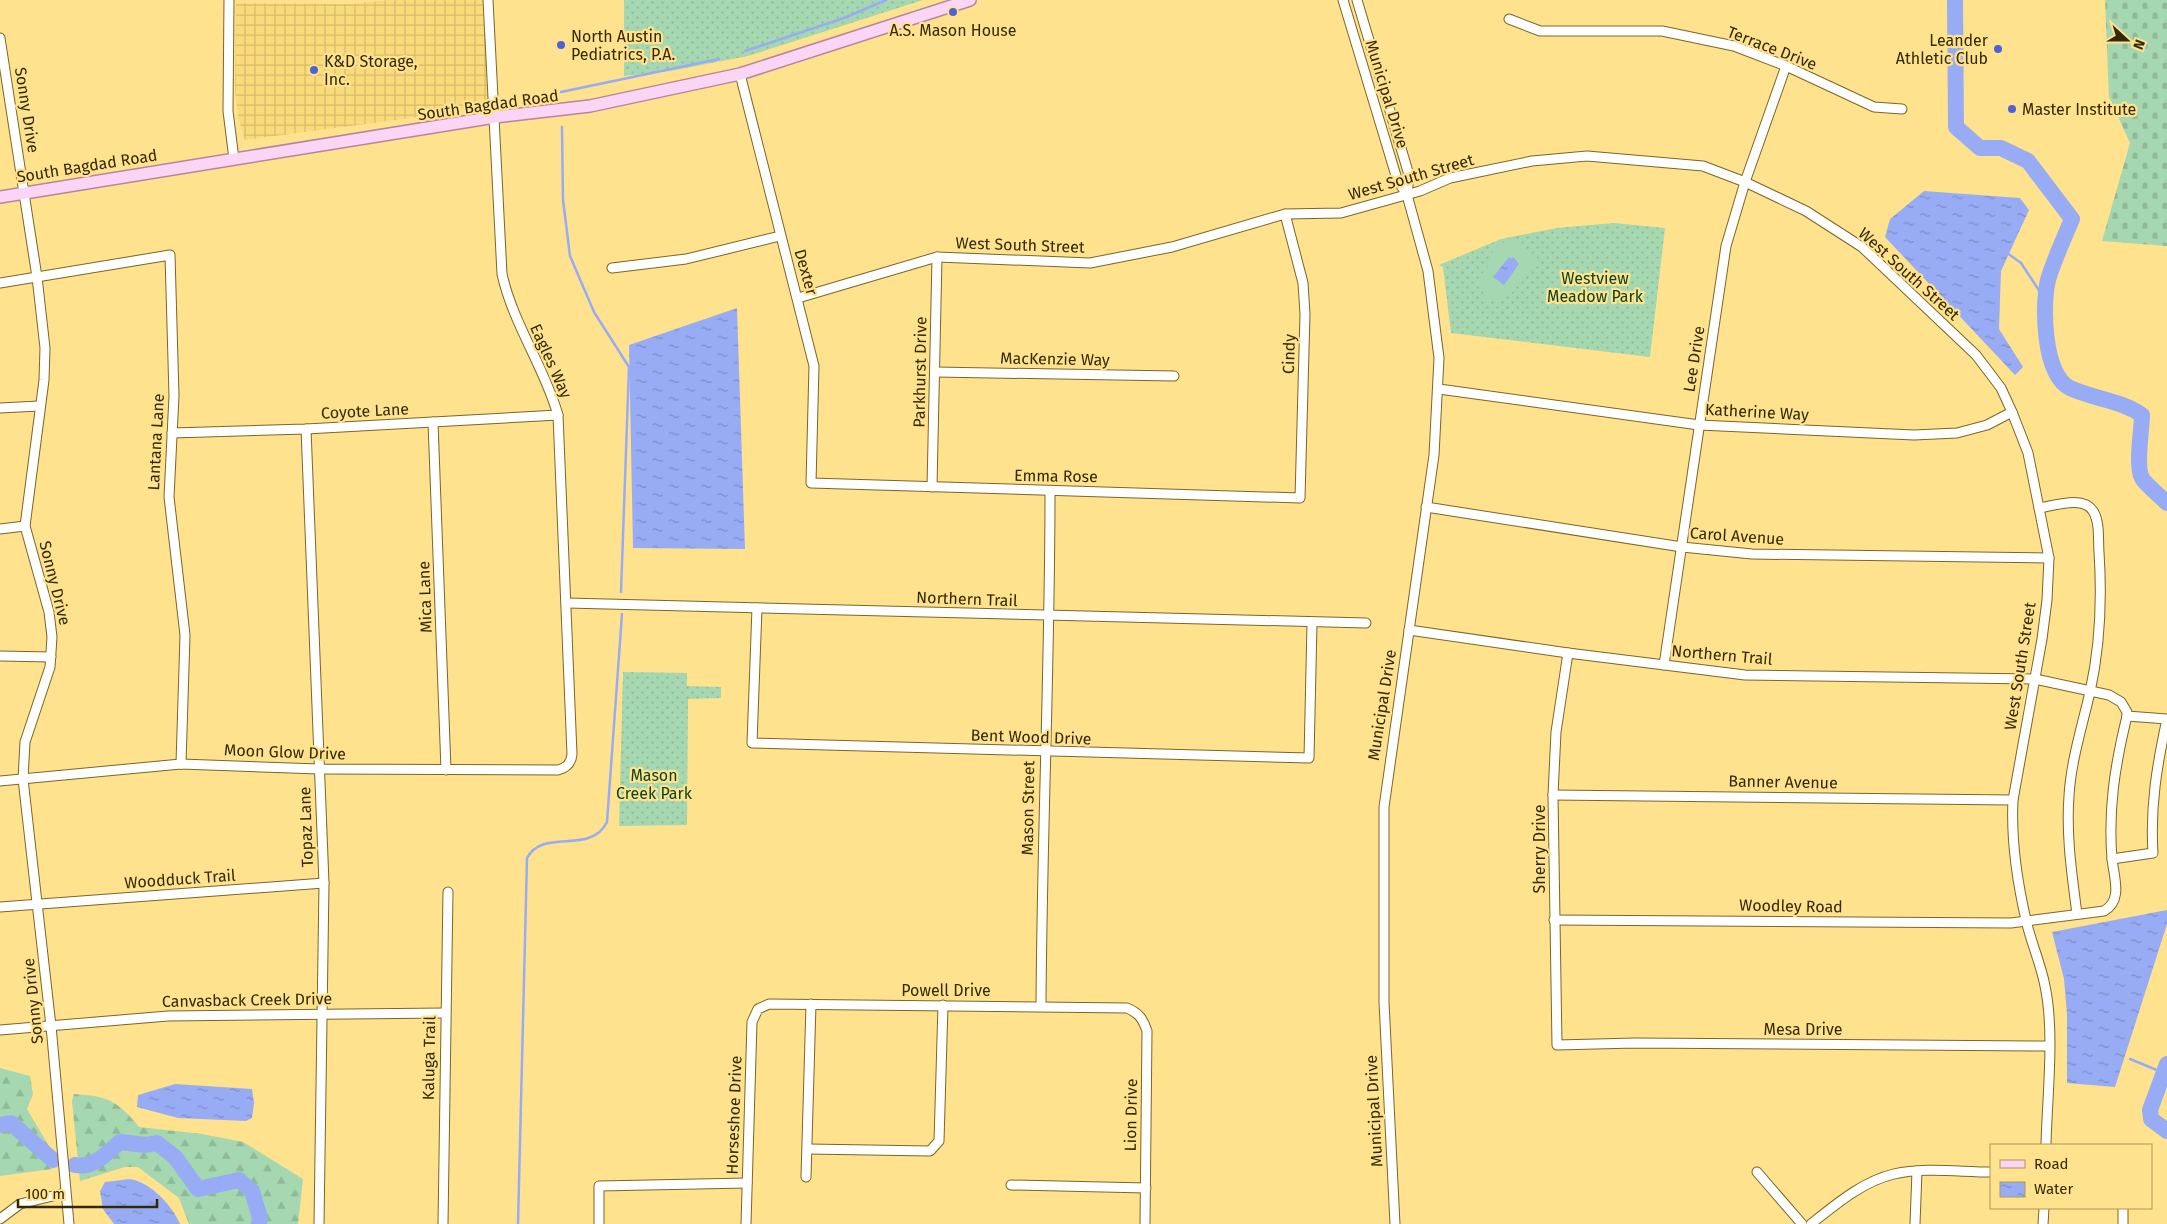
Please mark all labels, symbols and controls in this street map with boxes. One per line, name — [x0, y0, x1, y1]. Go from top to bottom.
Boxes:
marker: A.S. Mason House — [947, 6, 959, 18]
north arrow — [2102, 15, 2152, 65]
place label: A.S. Mason House — [889, 21, 1017, 40]
street label: Terrace Drive — [1725, 22, 1819, 74]
place label: North Austin Pediatrics, P.A. — [571, 27, 675, 64]
place label: Leander Athletic Club — [1896, 31, 1989, 68]
text: N — [2129, 37, 2148, 52]
street label: Municipal Drive — [1362, 38, 1412, 150]
marker: North Austin Pediatrics, P.A. — [555, 39, 567, 51]
marker: Leander Athletic Club — [1992, 43, 2004, 55]
place label: K&D Storage, Inc. — [324, 52, 418, 89]
marker: K&D Storage, Inc. — [308, 64, 320, 76]
street label: Sonny Drive — [11, 66, 43, 154]
street label: South Bagdad Road — [416, 86, 560, 124]
place label: Master Institute — [2022, 100, 2136, 119]
marker: Master Institute — [2006, 103, 2018, 115]
street label: South Bagdad Road — [15, 146, 159, 186]
street label: West South Street — [1346, 150, 1476, 204]
street label: West South Street — [1855, 224, 1964, 325]
street label: West South Street — [955, 233, 1085, 257]
street label: Dexter — [790, 247, 822, 298]
park label: Westview Meadow Park — [1547, 269, 1644, 306]
street label: Parkhurst Drive — [910, 316, 930, 428]
street label: Eagles Way — [526, 321, 576, 401]
street label: Lee Drive — [1679, 325, 1709, 393]
street label: Cindy — [1279, 333, 1299, 374]
street label: MacKenzie Way — [1000, 349, 1110, 369]
street label: Lantana Lane — [144, 393, 168, 491]
street label: Coyote Lane — [320, 399, 410, 423]
street label: Katherine Way — [1705, 400, 1810, 424]
street label: Emma Rose — [1014, 466, 1098, 486]
street label: Carol Avenue — [1689, 523, 1785, 549]
street label: Sonny Drive — [35, 539, 75, 627]
street label: Mica Lane — [414, 561, 436, 633]
street label: Northern Trail — [916, 588, 1018, 610]
street label: West South Street — [2000, 600, 2040, 731]
street label: Northern Trail — [1671, 641, 1774, 669]
street label: Municipal Drive — [1364, 648, 1400, 762]
street label: Bent Wood Drive — [970, 725, 1092, 749]
street label: Moon Glow Drive — [224, 740, 346, 764]
street label: Mason Street — [1018, 760, 1038, 856]
park label: Mason Creek Park — [616, 766, 693, 803]
street label: Banner Avenue — [1728, 772, 1838, 792]
street label: Topaz Lane — [295, 786, 317, 868]
street label: Sherry Drive — [1530, 805, 1549, 893]
street label: Woodduck Trail — [124, 866, 237, 892]
street label: Woodley Road — [1739, 896, 1843, 916]
street label: Sonny Drive — [19, 957, 47, 1045]
street label: Powell Drive — [901, 981, 991, 1000]
street label: Canvasback Creek Drive — [162, 989, 332, 1011]
street label: Kaluga Trail — [419, 1015, 439, 1100]
street label: Mesa Drive — [1764, 1020, 1842, 1039]
street label: Horseshoe Drive — [722, 1055, 746, 1175]
street label: Municipal Drive — [1362, 1055, 1386, 1167]
street label: Lion Drive — [1121, 1078, 1141, 1152]
legend — [1990, 1144, 2152, 1209]
text: Road — [2034, 1155, 2069, 1173]
scale bar — [18, 1176, 156, 1208]
text: Water — [2034, 1180, 2073, 1198]
text: 100 m — [25, 1185, 65, 1203]

